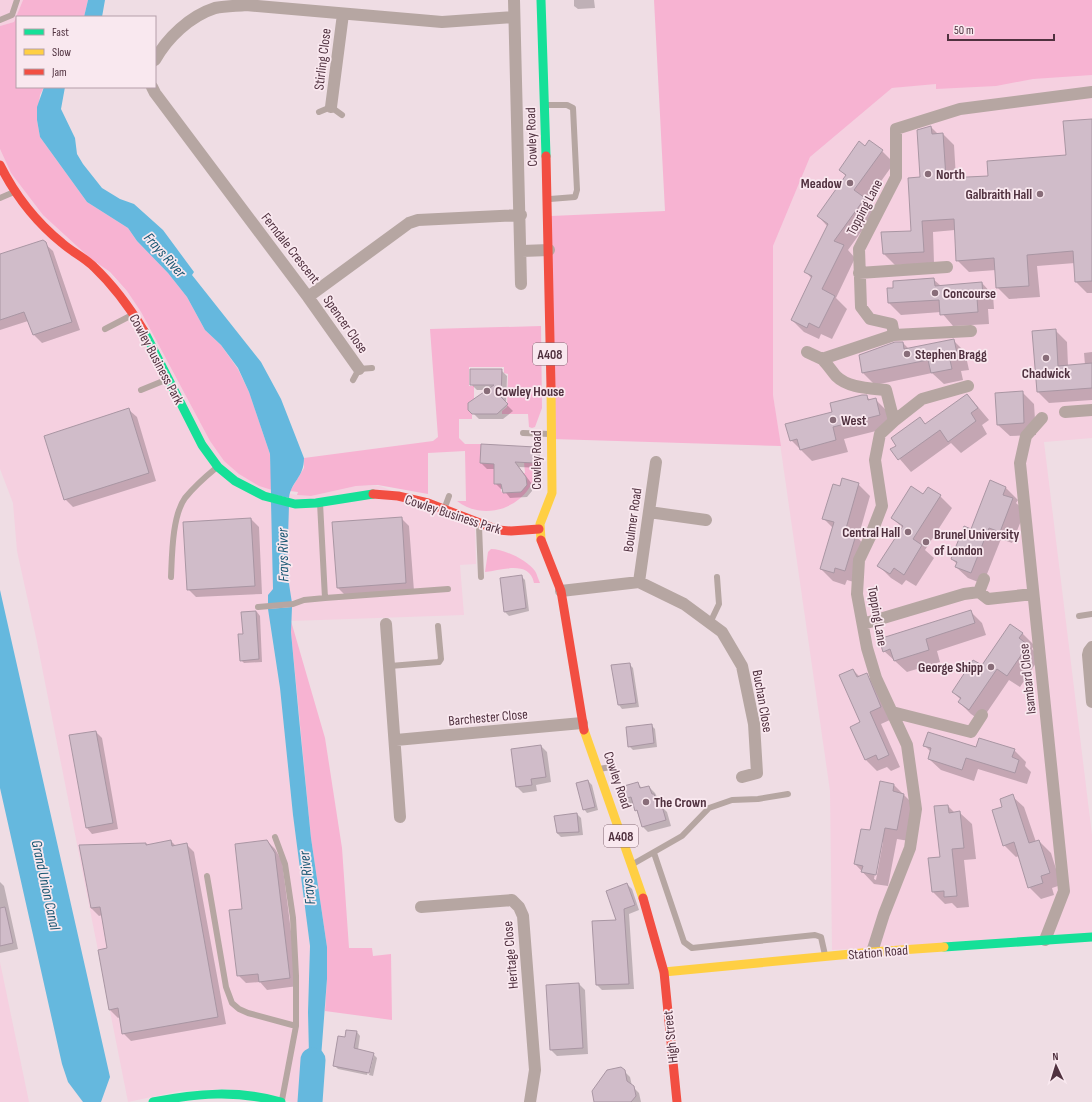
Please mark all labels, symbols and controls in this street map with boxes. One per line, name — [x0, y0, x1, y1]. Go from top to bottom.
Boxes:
legend — [16, 16, 156, 88]
scale bar — [948, 16, 1054, 42]
text: 50 m — [954, 23, 974, 38]
text: Fast — [52, 25, 69, 40]
street label: Stirling Close — [310, 27, 335, 91]
text: Slow — [52, 45, 71, 60]
text: Jam — [51, 65, 67, 80]
street label: Cowley Road — [522, 107, 541, 167]
place label: North — [936, 166, 965, 183]
marker: North — [923, 169, 933, 179]
place label: Meadow — [801, 175, 843, 192]
street label: Topping Lane — [843, 176, 886, 238]
marker: Meadow — [845, 178, 855, 188]
place label: Galbraith Hall — [965, 186, 1032, 203]
marker: Galbraith Hall — [1035, 189, 1045, 199]
street label: Ferndale Crescent — [258, 210, 324, 287]
water label: Frays River — [140, 229, 190, 282]
place label: Concourse — [943, 285, 996, 302]
marker: Concourse — [930, 288, 940, 298]
street label: Spencer Close — [320, 292, 372, 356]
street label: Cowley Business Park — [126, 311, 188, 408]
road number: A408 — [533, 343, 567, 365]
place label: Stephen Bragg — [915, 346, 987, 363]
marker: Stephen Bragg — [902, 349, 912, 359]
marker: Chadwick — [1041, 353, 1051, 363]
place label: Chadwick — [1022, 365, 1070, 382]
place label: Cowley House — [495, 383, 564, 400]
marker: Cowley House — [482, 386, 492, 396]
place label: West — [841, 412, 867, 429]
marker: West — [828, 415, 838, 425]
street label: Cowley Road — [528, 430, 545, 490]
street label: Boulmer Road — [620, 487, 645, 553]
street label: Cowley Business Park — [403, 491, 504, 538]
place label: Central Hall — [842, 524, 900, 541]
place label: Brunel University of London — [934, 526, 1020, 559]
water label: Frays River — [274, 527, 293, 582]
marker: Central Hall — [903, 527, 913, 537]
marker: Brunel University of London — [921, 537, 931, 547]
street label: Topping Lane — [864, 585, 891, 647]
street label: Isambard Close — [1015, 643, 1040, 715]
place label: George Shipp — [918, 659, 983, 676]
marker: George Shipp — [986, 662, 996, 672]
street label: Buchan Close — [749, 669, 776, 734]
street label: Barchester Close — [448, 706, 528, 729]
street label: Cowley Road — [600, 749, 635, 811]
place label: The Crown — [654, 794, 706, 811]
marker: The Crown — [641, 797, 651, 807]
road number: A408 — [604, 825, 638, 847]
water label: Grand Union Canal — [27, 838, 65, 933]
water label: Frays River — [295, 849, 320, 906]
street label: Heritage Close — [499, 920, 522, 990]
street label: Station Road — [848, 941, 909, 964]
street label: High Street — [659, 1010, 682, 1064]
north arrow — [1036, 1046, 1076, 1086]
text: N — [1052, 1050, 1059, 1063]

